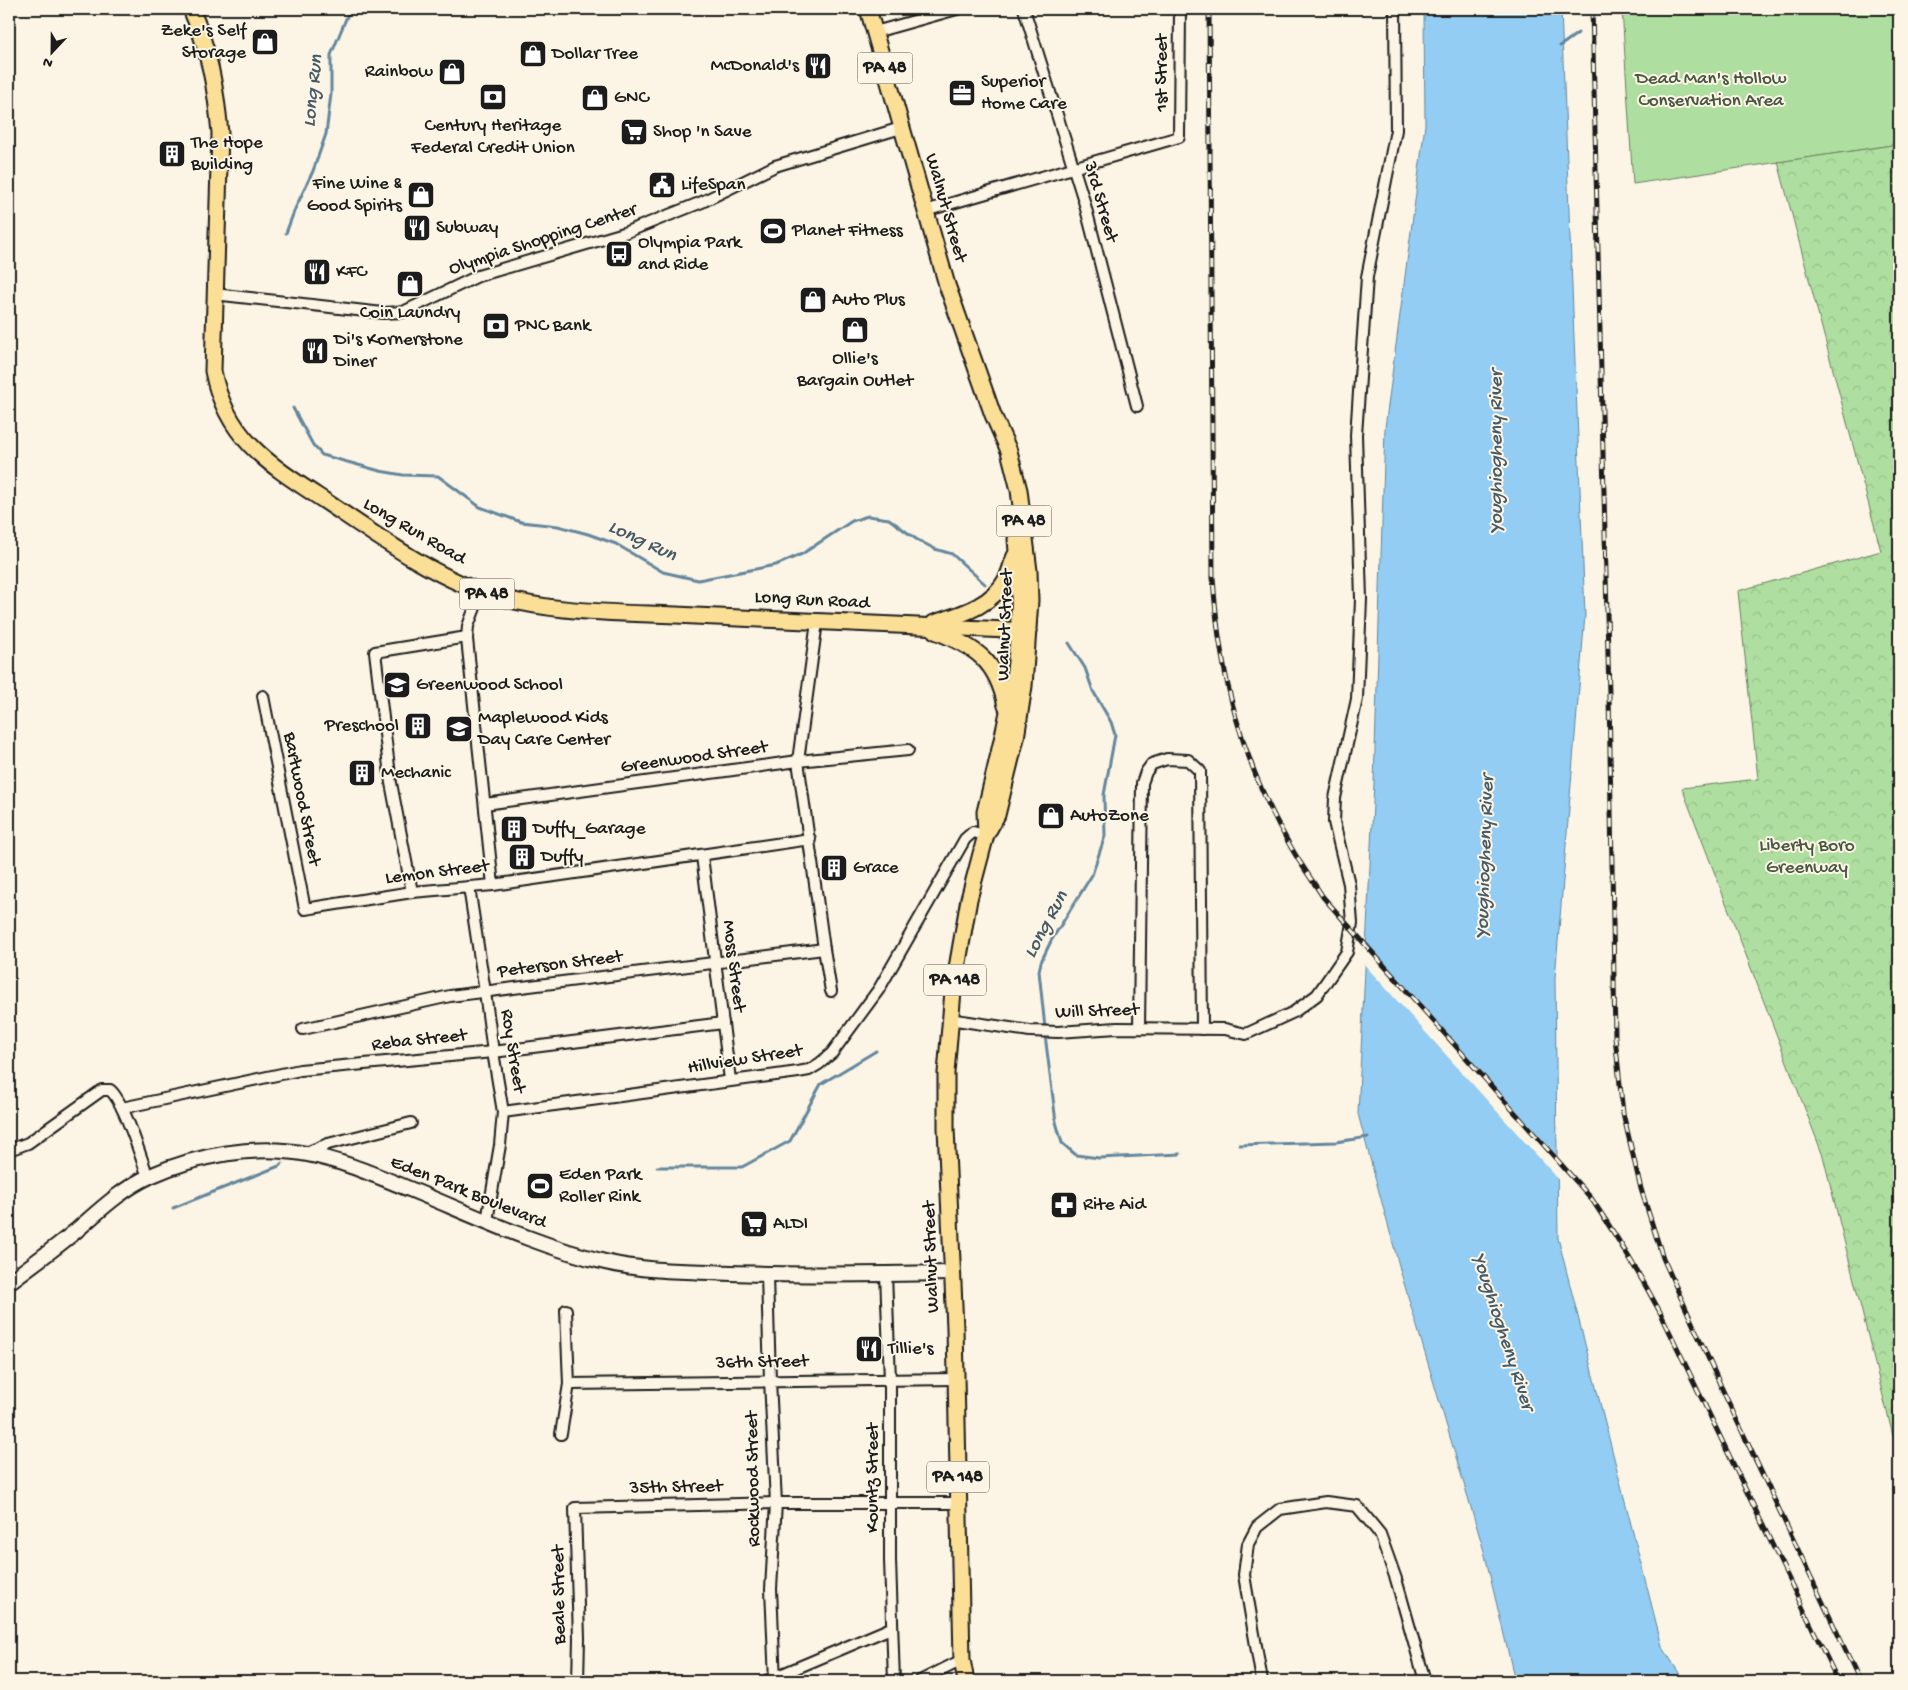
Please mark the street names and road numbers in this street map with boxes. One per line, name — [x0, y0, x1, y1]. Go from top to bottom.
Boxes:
street label: 1st Street — [1151, 32, 1174, 113]
road number: PA 48 — [858, 52, 912, 84]
street label: Walnut Street — [919, 151, 972, 267]
street label: 3rd Street — [1077, 158, 1123, 247]
street label: Olympia Shopping Center — [446, 198, 642, 281]
street label: Long Run Road — [358, 493, 471, 572]
road number: PA 48 — [996, 506, 1052, 536]
street label: Walnut Street — [993, 567, 1020, 681]
road number: PA 48 — [460, 578, 514, 610]
street label: Long Run Road — [754, 587, 872, 616]
street label: Bartwood Street — [277, 729, 326, 870]
street label: Greenwood Street — [619, 736, 771, 780]
street label: Lemon Street — [384, 855, 492, 891]
street label: Moss Street — [716, 919, 750, 1015]
street label: Peterson Street — [495, 946, 626, 984]
road number: PA 148 — [924, 964, 986, 996]
street label: Will Street — [1055, 999, 1142, 1025]
street label: Roy Street — [494, 1008, 530, 1097]
street label: Reba Street — [370, 1024, 470, 1057]
street label: Hillview Street — [686, 1039, 806, 1080]
street label: Eden Park Boulevard — [387, 1151, 551, 1236]
street label: Walnut Street — [918, 1199, 945, 1313]
street label: 36th Street — [714, 1351, 811, 1375]
street label: Rockwood Street — [741, 1409, 767, 1547]
street label: Kountz Street — [862, 1421, 885, 1533]
road number: PA 148 — [927, 1461, 989, 1492]
street label: 35th Street — [628, 1476, 725, 1500]
street label: Beale Street — [548, 1543, 572, 1646]

